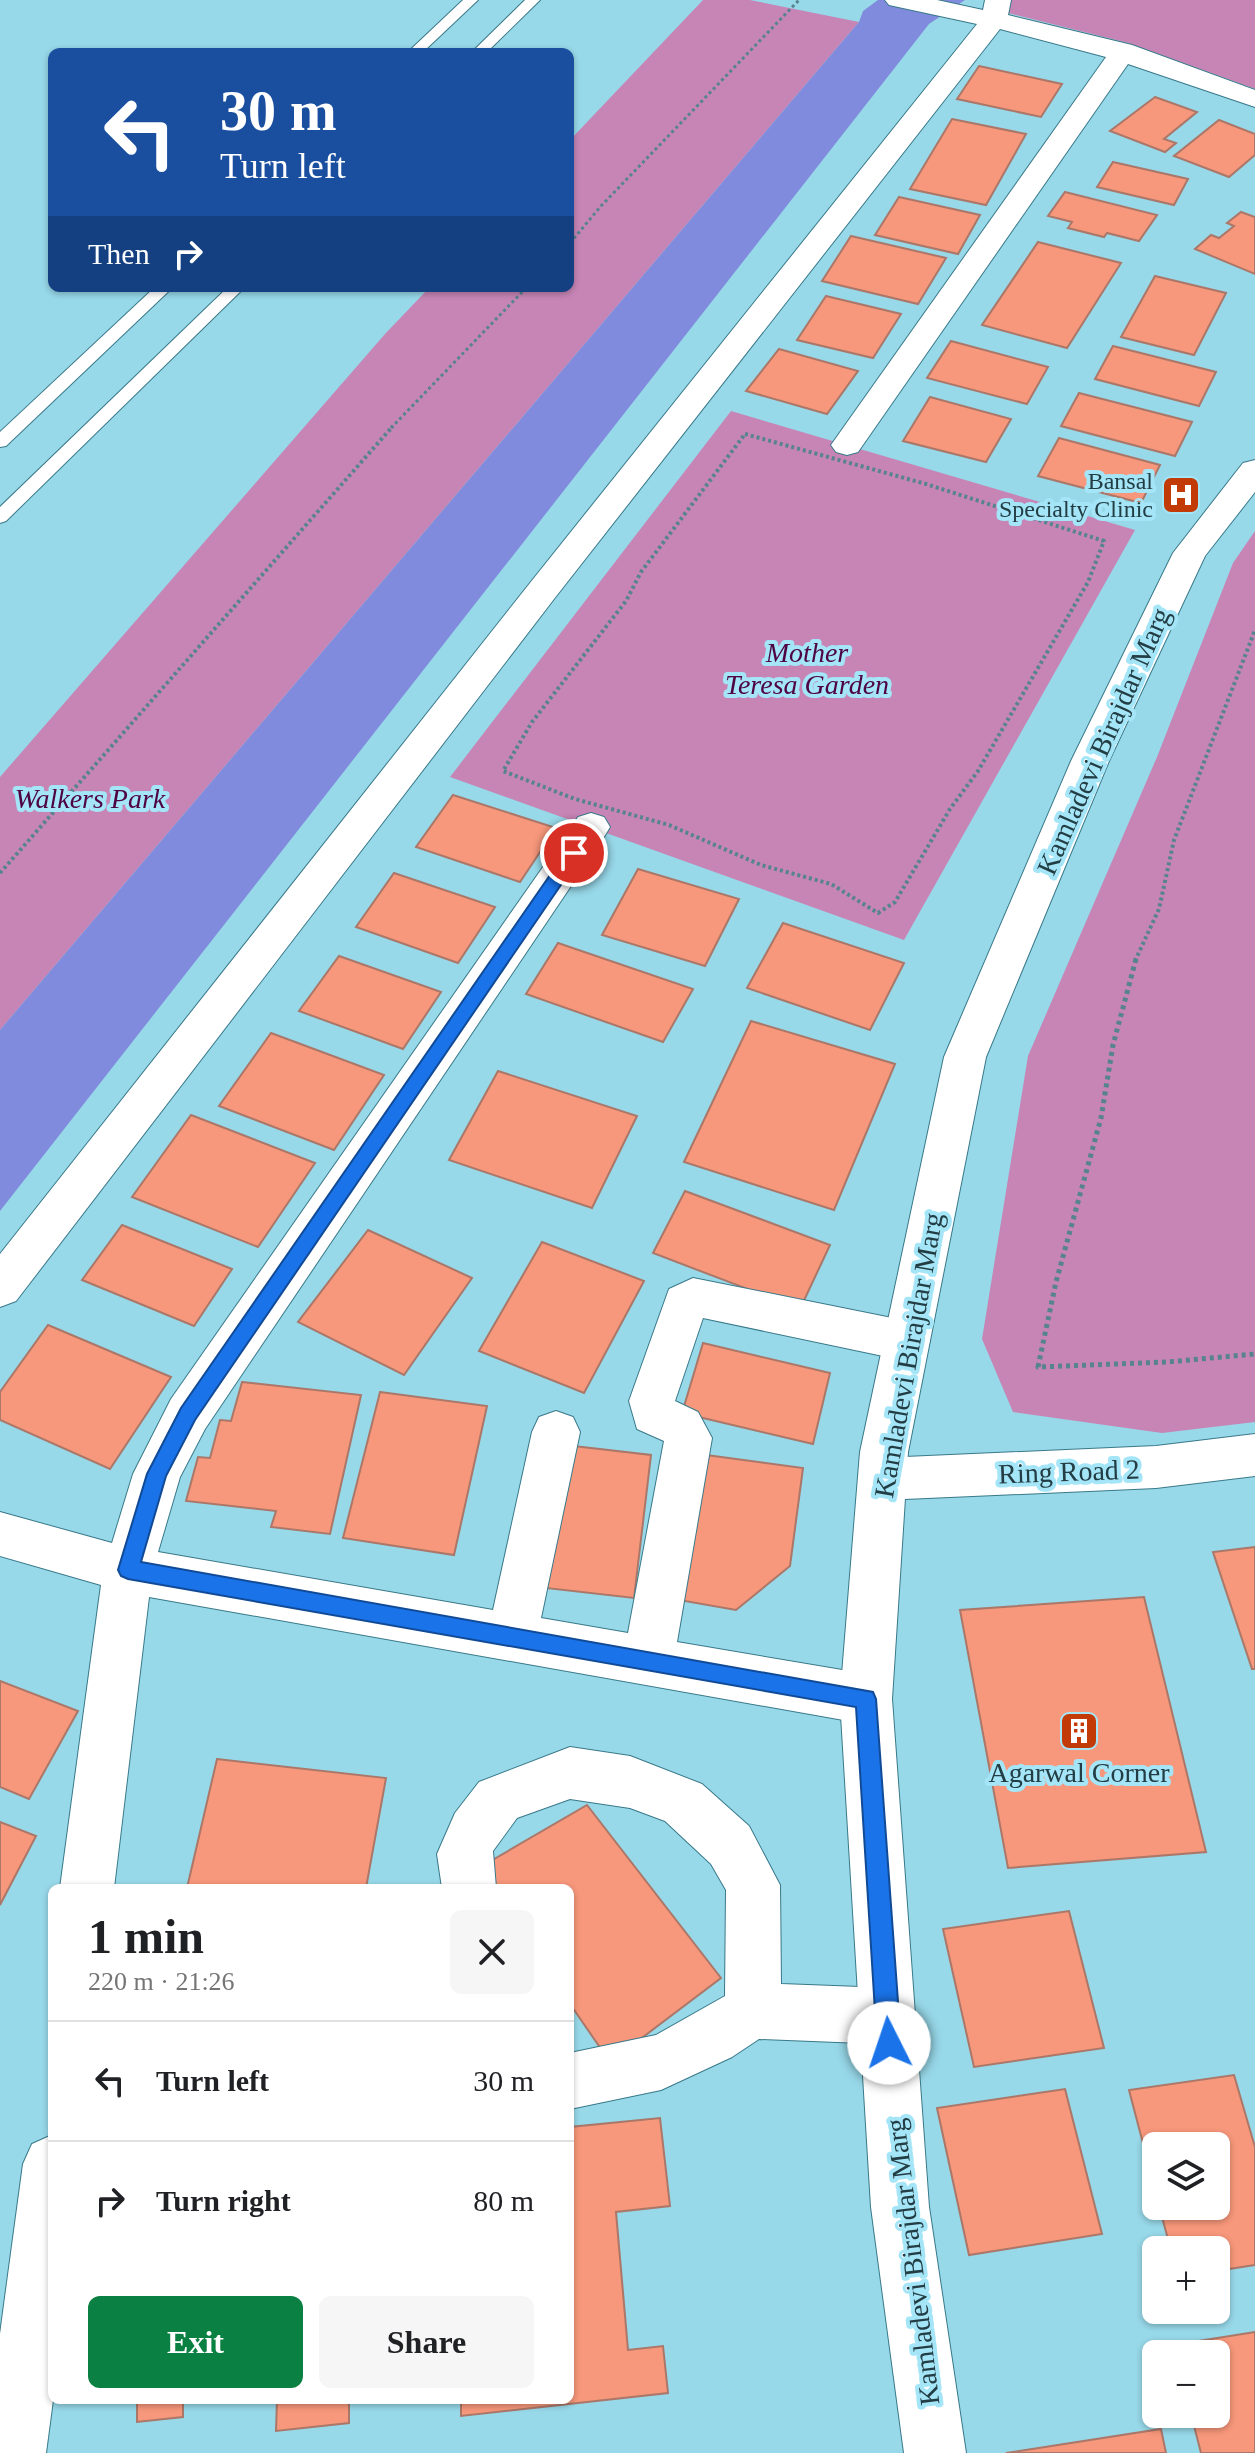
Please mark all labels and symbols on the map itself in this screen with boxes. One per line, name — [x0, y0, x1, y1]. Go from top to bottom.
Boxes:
place label: Bansal Specialty Clinic — [999, 468, 1153, 522]
hospital icon: Bansal Specialty Clinic — [1160, 474, 1202, 516]
street label: Kamladevi Birajdar Marg — [1031, 603, 1176, 879]
park label: Mother Teresa Garden — [725, 637, 889, 700]
park label: Walkers Park — [15, 783, 166, 814]
pin — [540, 819, 608, 887]
street label: Kamladevi Birajdar Marg — [868, 1210, 949, 1500]
street label: Ring Road 2 — [998, 1454, 1140, 1489]
building icon: Agarwal Corner — [1058, 1710, 1100, 1752]
place label: Agarwal Corner — [988, 1757, 1170, 1788]
position arrow — [847, 2001, 931, 2085]
street label: Kamladevi Birajdar Marg — [880, 2117, 945, 2407]

